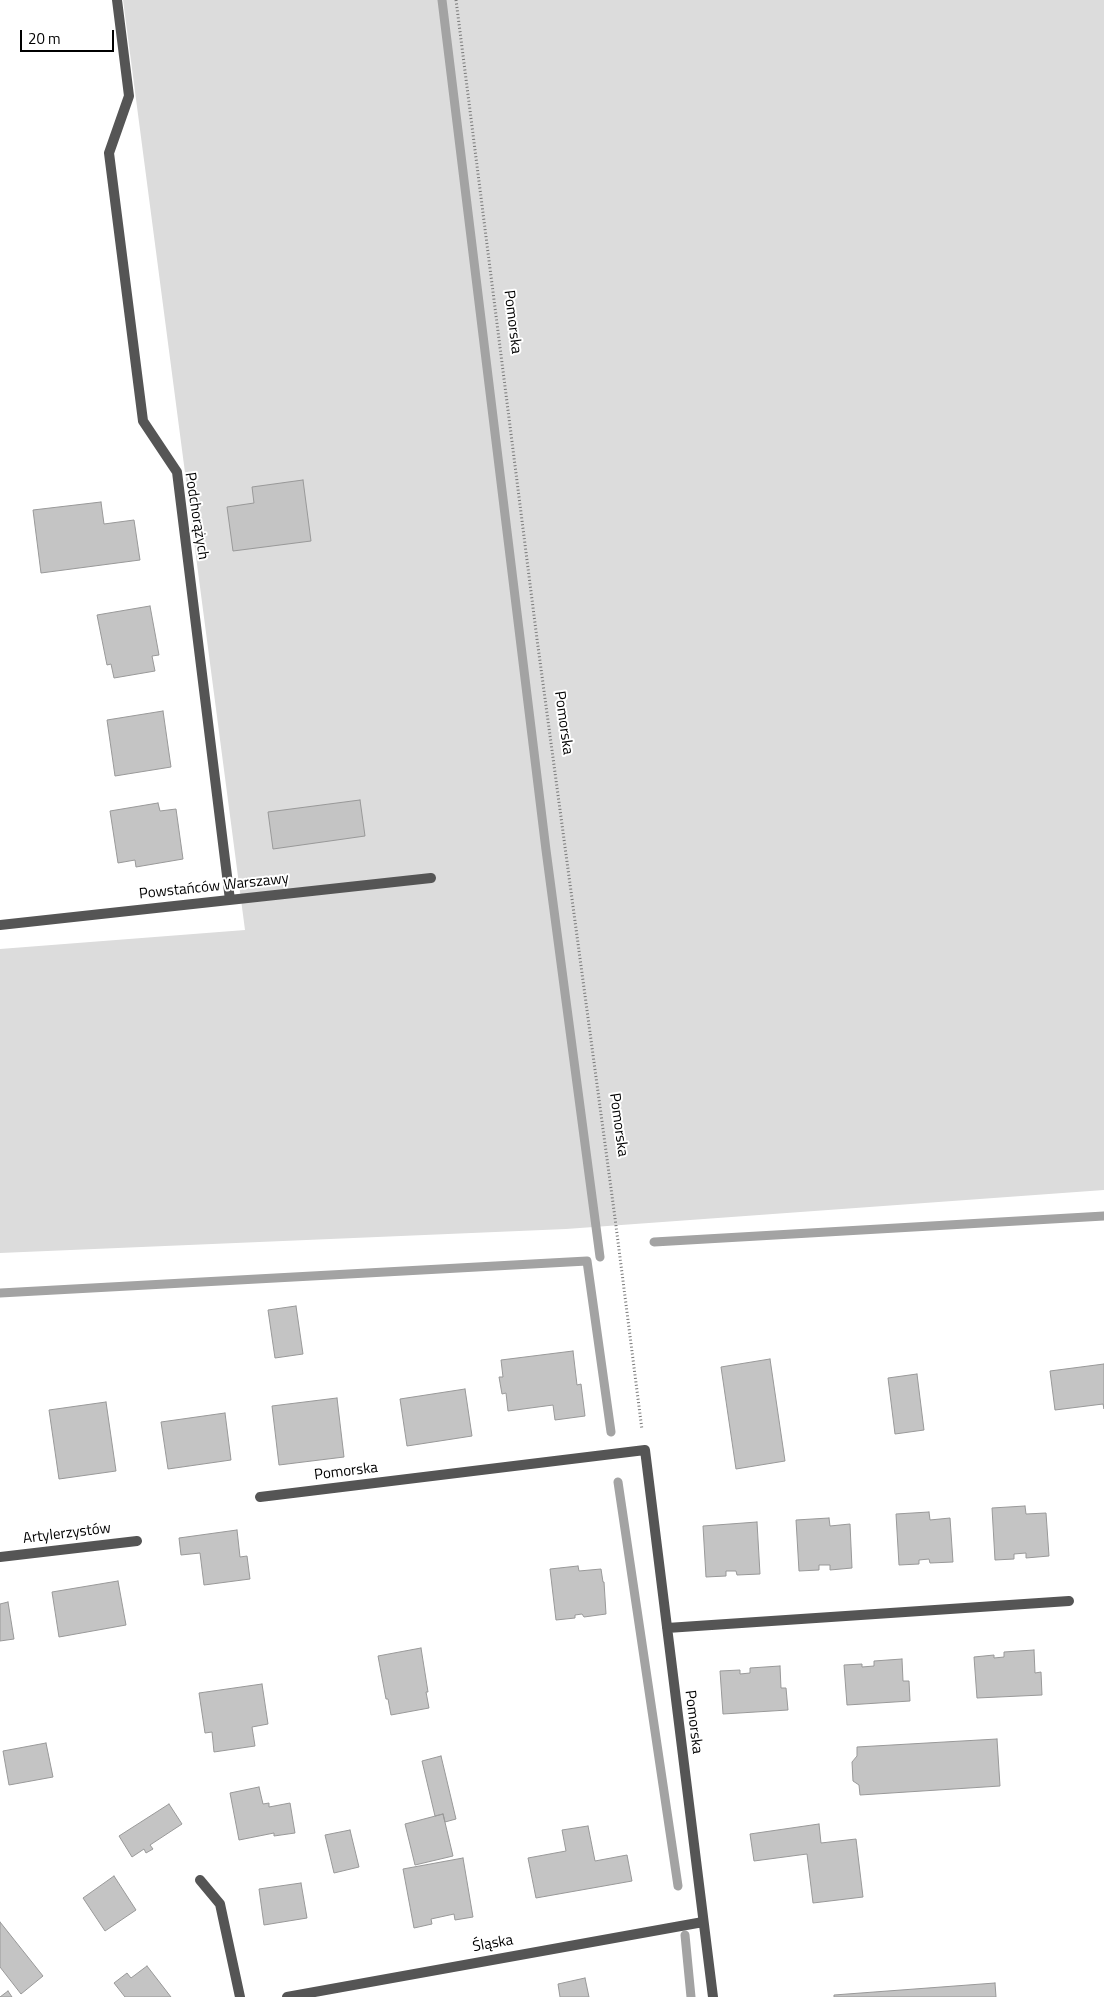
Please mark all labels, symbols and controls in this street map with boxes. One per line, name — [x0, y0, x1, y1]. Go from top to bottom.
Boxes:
scale bar — [22, 20, 116, 52]
text: 20 m — [28, 27, 61, 50]
street label: Pomorska — [499, 289, 525, 355]
street label: Podchorążych — [180, 471, 212, 561]
street label: Pomorska — [550, 690, 576, 756]
street label: Powstańców Warszawy — [138, 870, 290, 904]
street label: Pomorska — [605, 1092, 631, 1158]
street label: Pomorska — [313, 1459, 379, 1485]
street label: Artylerzystów — [22, 1520, 112, 1548]
street label: Pomorska — [680, 1689, 706, 1755]
street label: Śląska — [471, 1932, 515, 1956]

